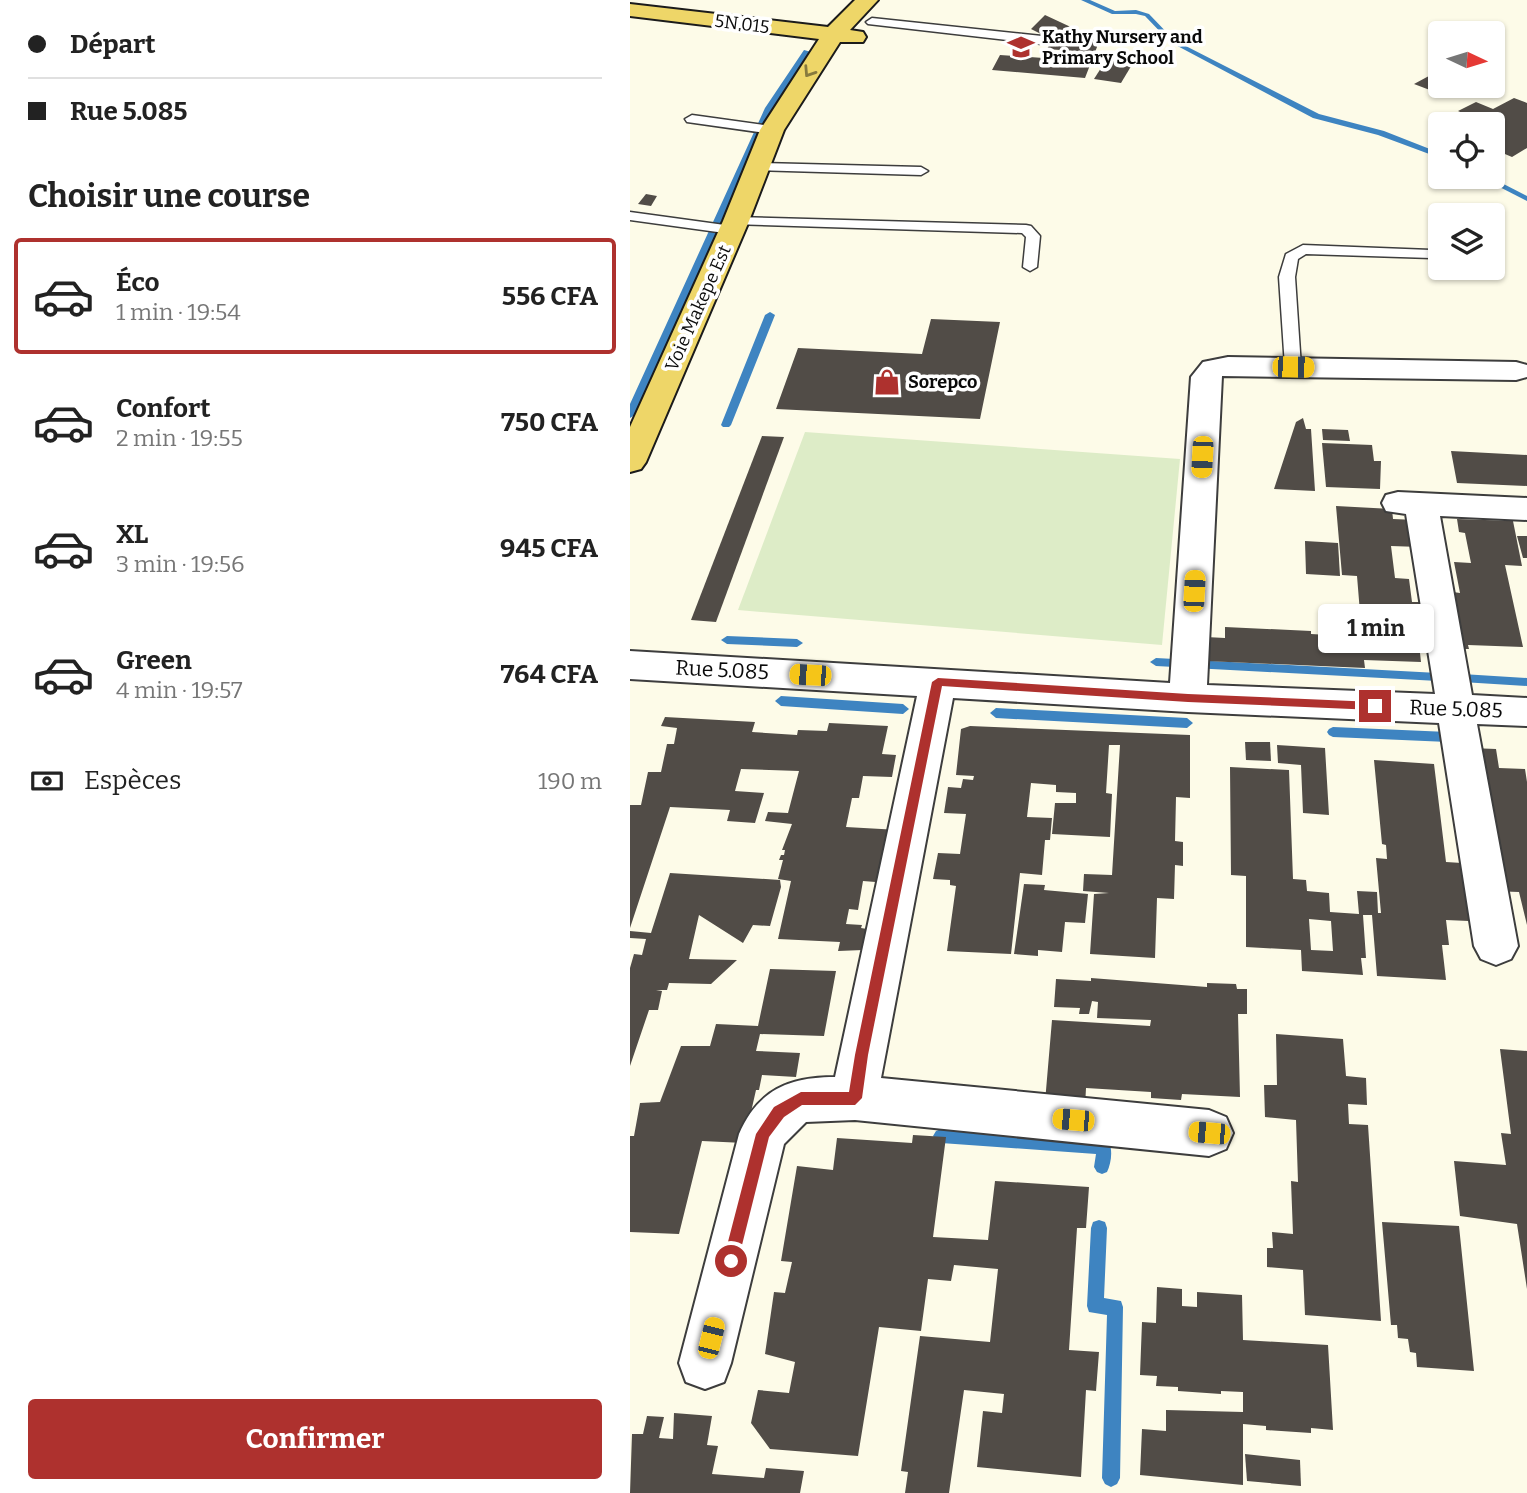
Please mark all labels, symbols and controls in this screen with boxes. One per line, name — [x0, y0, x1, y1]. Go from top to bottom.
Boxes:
street label: 5N.015 — [713, 10, 771, 38]
north arrow — [1428, 21, 1505, 98]
map controls — [1428, 21, 1505, 280]
place label: Kathy Nursery and Primary School — [1042, 26, 1203, 69]
text: Départ — [70, 29, 156, 60]
school or university icon: Kathy Nursery and Primary School — [1006, 32, 1036, 62]
one-way arrow — [804, 64, 817, 77]
text: Rue 5.085 — [70, 96, 188, 127]
button: locate — [1428, 112, 1505, 189]
text: Choisir une course — [28, 177, 310, 215]
button: layers — [1428, 203, 1505, 280]
street label: Voie Makepe Est — [660, 241, 736, 374]
icon: car — [32, 265, 95, 328]
text: Éco — [116, 267, 159, 298]
text: 556 CFA — [502, 281, 598, 312]
text: 1 min · 19:54 — [116, 298, 241, 326]
car — [1272, 356, 1315, 378]
shop icon: Sorepco — [872, 367, 902, 397]
place label: Sorepco — [908, 371, 977, 393]
icon: car — [32, 391, 95, 454]
text: Confort — [116, 393, 211, 424]
text: 750 CFA — [501, 407, 598, 438]
text: 2 min · 19:55 — [116, 424, 243, 452]
car — [1191, 435, 1214, 479]
icon: car — [32, 517, 95, 580]
text: XL — [116, 519, 148, 550]
text: 945 CFA — [500, 533, 598, 564]
text: 3 min · 19:56 — [116, 550, 245, 578]
car — [1183, 569, 1206, 613]
callout: 1 min — [1317, 604, 1433, 654]
text: 1 min — [1347, 614, 1405, 642]
icon: car — [32, 643, 95, 706]
text: Green — [116, 645, 192, 676]
street label: Rue 5.085 — [675, 655, 769, 685]
text: 764 CFA — [500, 659, 598, 690]
car — [789, 663, 832, 687]
text: 4 min · 19:57 — [116, 676, 242, 704]
route end — [1359, 690, 1391, 722]
street label: Rue 5.085 — [1409, 694, 1503, 724]
icon: cash — [28, 762, 66, 800]
text: Espèces — [84, 765, 181, 796]
text: 190 m — [538, 767, 602, 795]
car — [1052, 1108, 1095, 1132]
car — [1188, 1121, 1231, 1145]
route start — [715, 1245, 747, 1277]
car — [696, 1315, 727, 1361]
button: Confirmer — [28, 1399, 602, 1479]

